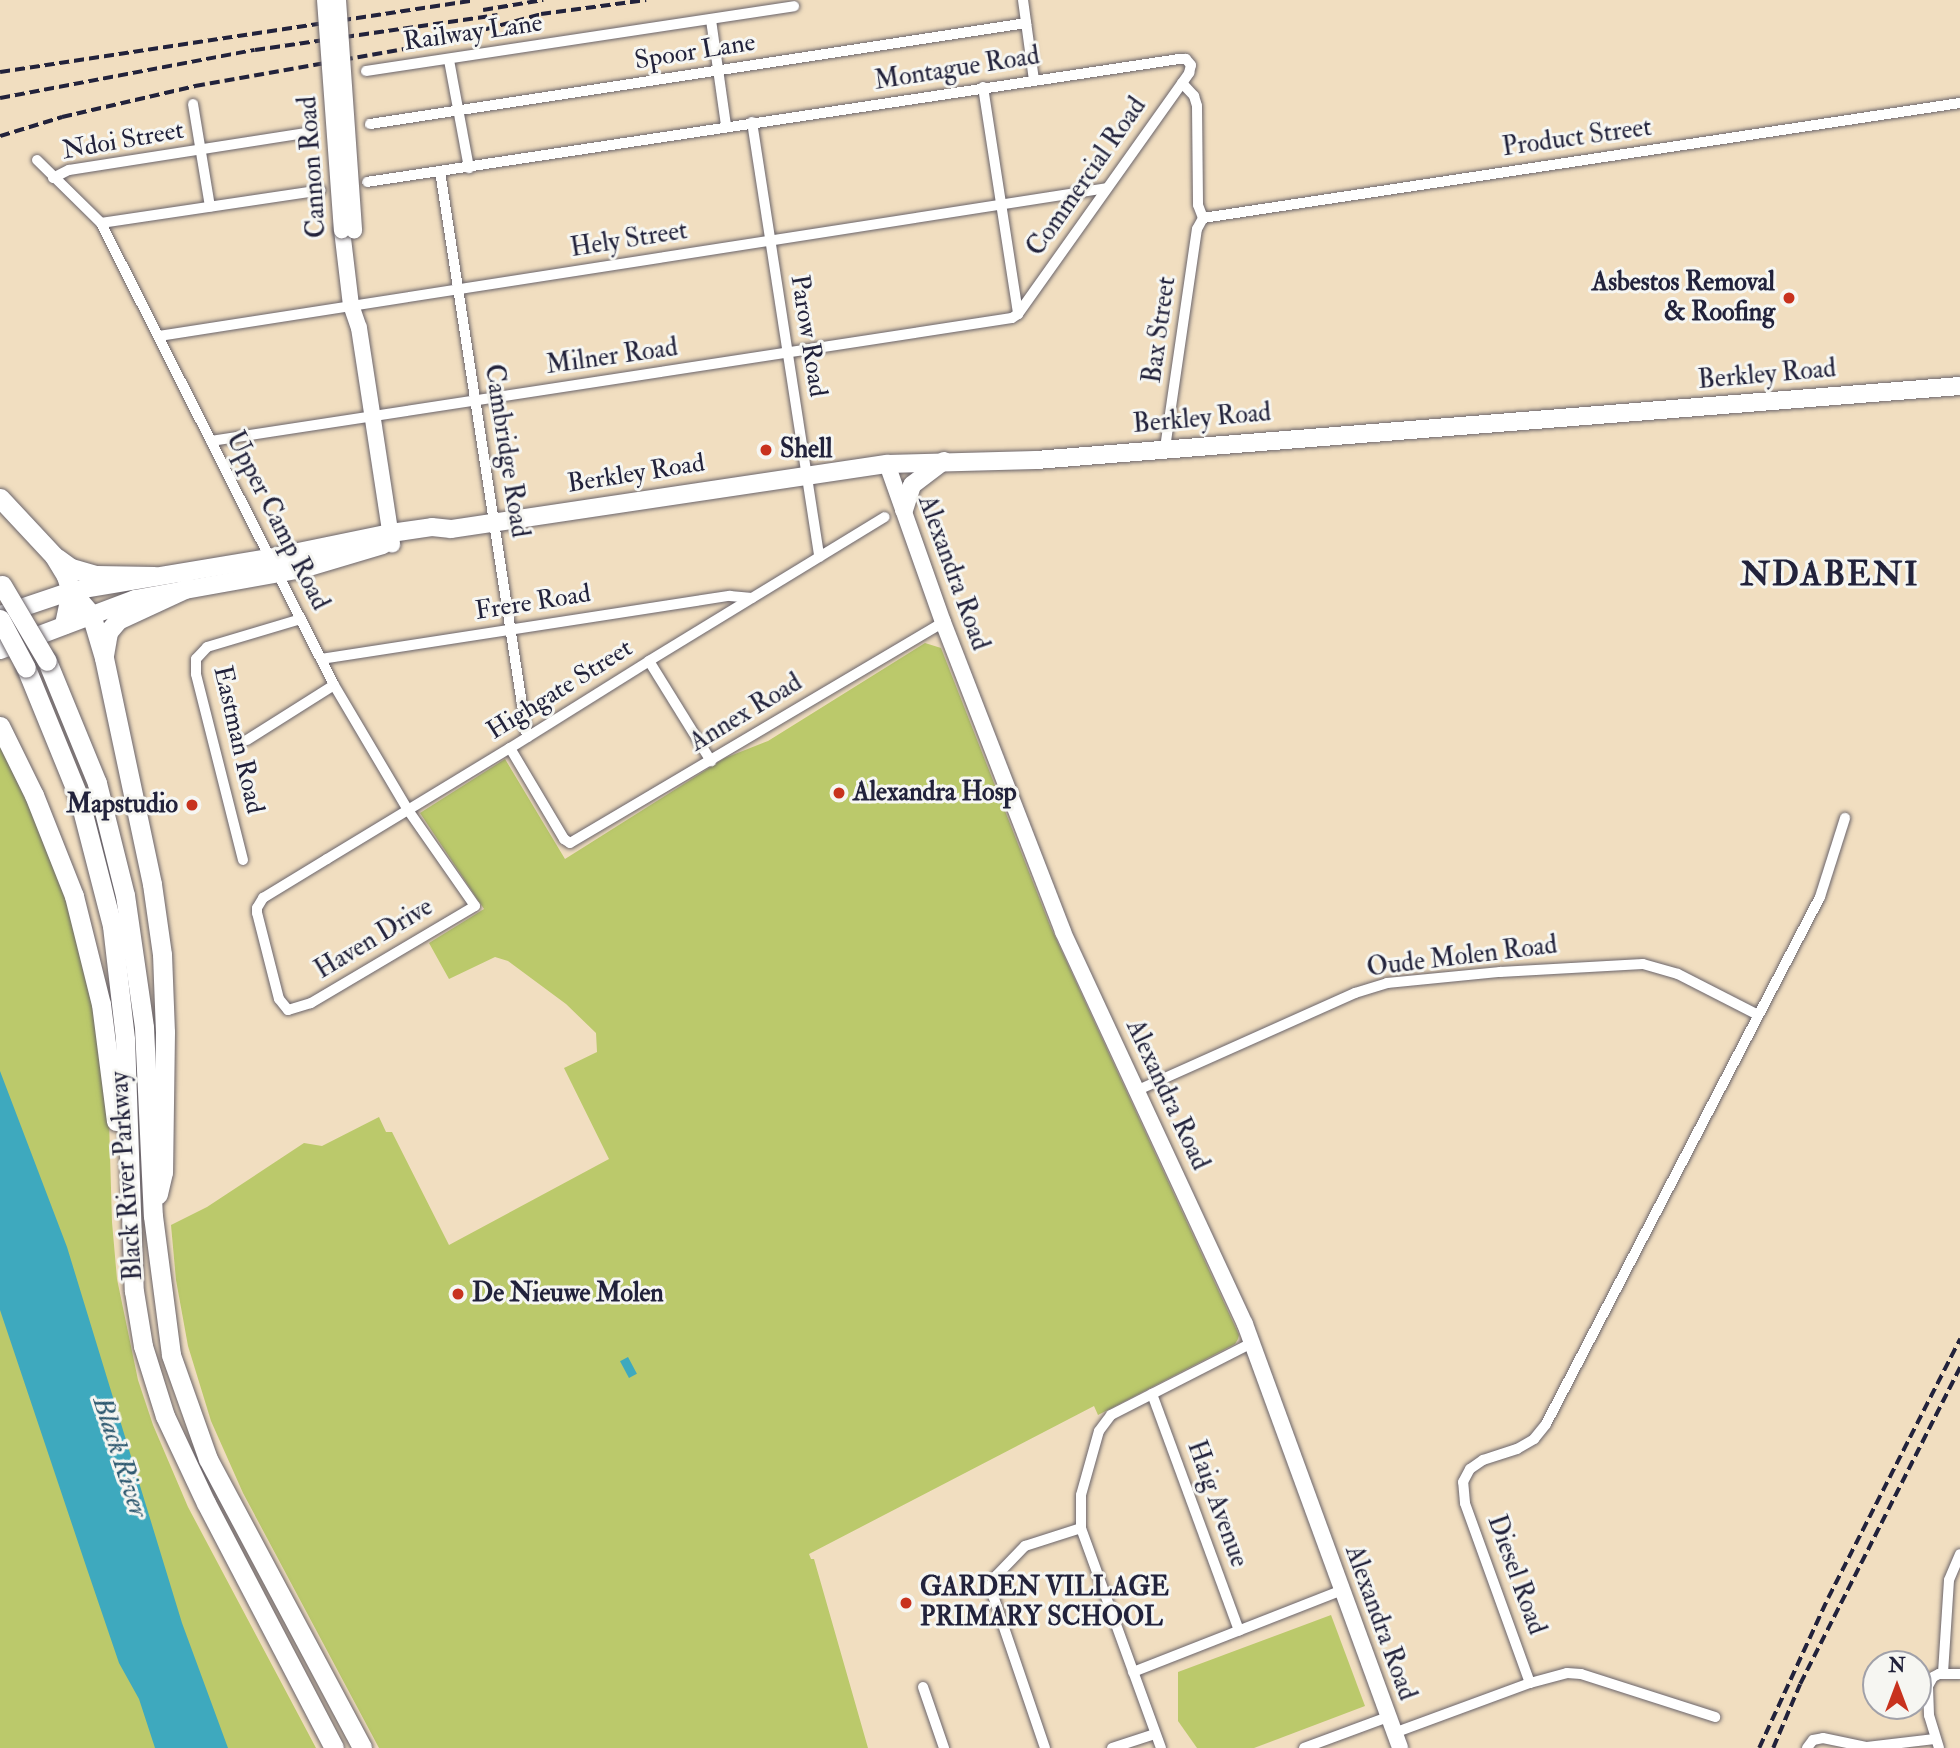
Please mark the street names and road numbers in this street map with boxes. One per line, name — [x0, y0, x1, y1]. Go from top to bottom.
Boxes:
street label: Railway Lane — [402, 8, 544, 58]
street label: Spoor Lane — [633, 27, 757, 77]
street label: Montague Road — [872, 41, 1042, 97]
street label: Commercial Road — [1021, 92, 1153, 262]
street label: Cannon Road — [292, 95, 334, 239]
street label: Product Street — [1500, 112, 1654, 164]
street label: Ndoi Street — [60, 115, 186, 167]
street label: Hely Street — [568, 215, 690, 265]
street label: Parow Road — [783, 273, 833, 399]
street label: Bax Street — [1137, 275, 1183, 385]
street label: Milner Road — [544, 332, 680, 382]
street label: Berkley Road — [1697, 353, 1837, 397]
street label: Cambridge Road — [477, 362, 535, 540]
street label: Berkley Road — [1132, 397, 1272, 441]
street label: Upper Camp Road — [219, 427, 335, 615]
street label: Berkley Road — [565, 448, 707, 500]
street label: Alexandra Road — [911, 491, 995, 655]
street label: Frere Road — [473, 578, 593, 628]
street label: Highgate Street — [482, 633, 638, 747]
street label: Eastman Road — [206, 663, 270, 817]
street label: Annex Road — [684, 667, 808, 759]
street label: Haven Drive — [309, 892, 439, 986]
street label: Oude Molen Road — [1365, 930, 1559, 984]
street label: Alexandra Road — [1119, 1015, 1215, 1175]
street label: Black River Parkway — [104, 1070, 150, 1282]
street label: Haig Avenue — [1180, 1436, 1254, 1572]
street label: Diesel Road — [1480, 1511, 1552, 1639]
street label: Alexandra Road — [1338, 1541, 1422, 1705]

